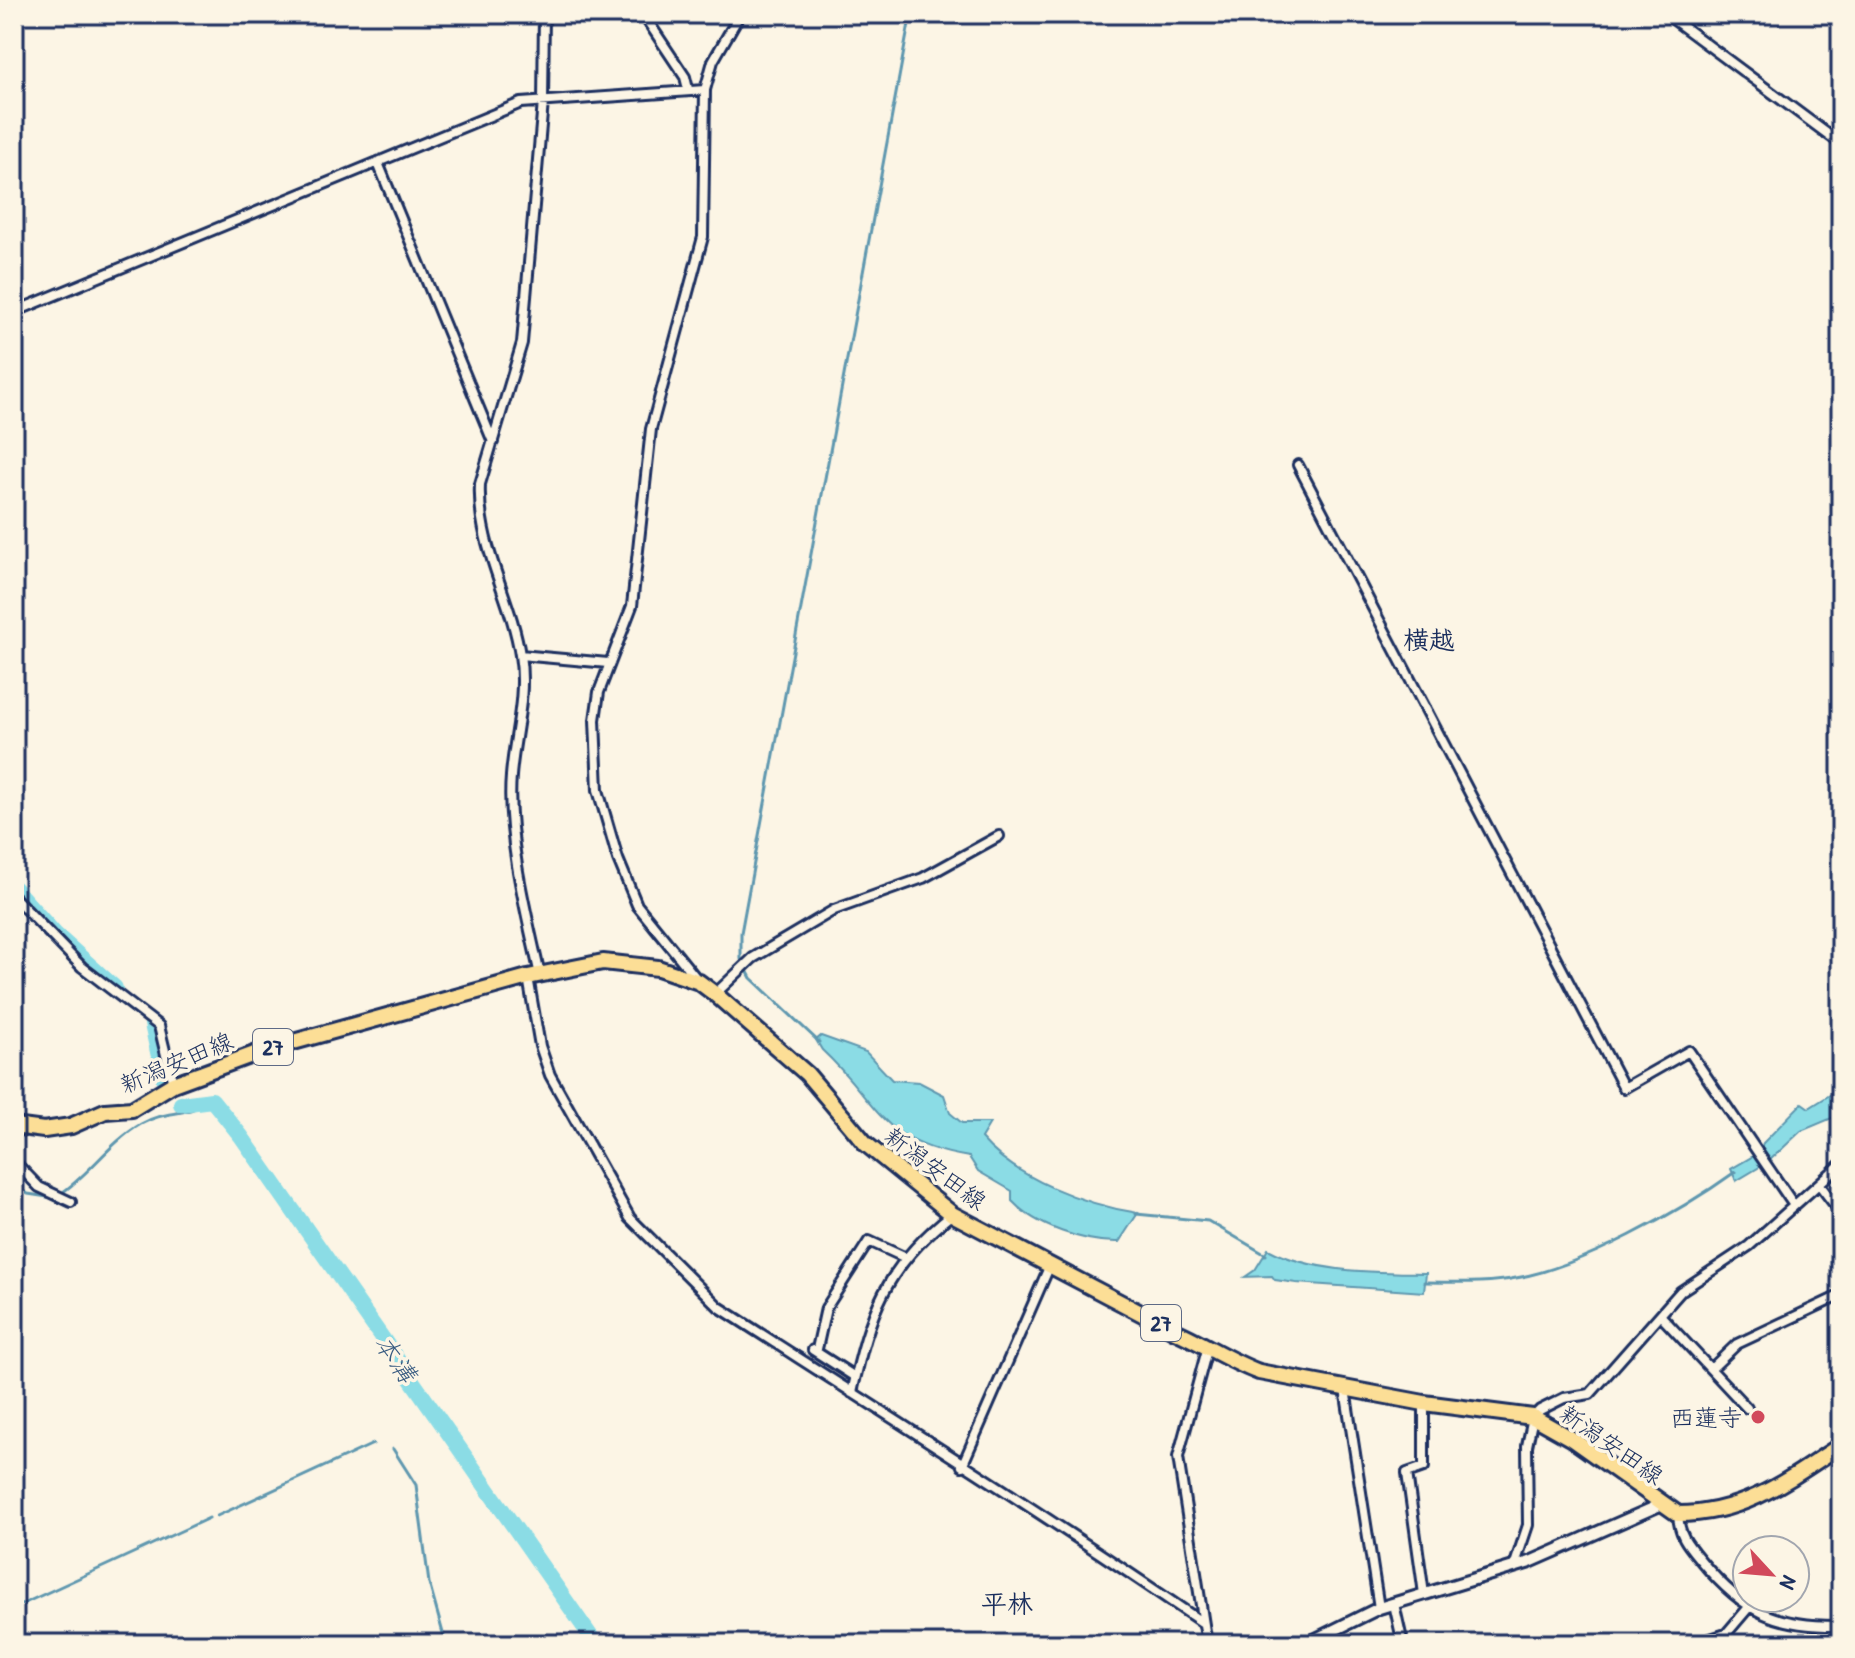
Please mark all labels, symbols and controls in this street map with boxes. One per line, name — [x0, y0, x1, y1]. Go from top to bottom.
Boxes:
district label: 横越 — [1403, 622, 1455, 657]
street label: 新潟安田線 — [115, 1024, 237, 1100]
road number: 27 — [253, 1029, 293, 1065]
street label: 新潟安田線 — [878, 1119, 994, 1217]
road number: 27 — [1141, 1305, 1181, 1341]
water label: 本溝 — [367, 1327, 426, 1391]
street label: 新潟安田線 — [1554, 1396, 1670, 1492]
place label: 西蓮寺 — [1670, 1401, 1742, 1433]
marker: 西蓮寺 — [1749, 1408, 1767, 1426]
north arrow — [1731, 1534, 1811, 1614]
text: N — [1773, 1571, 1805, 1595]
district label: 平林 — [981, 1586, 1033, 1621]

